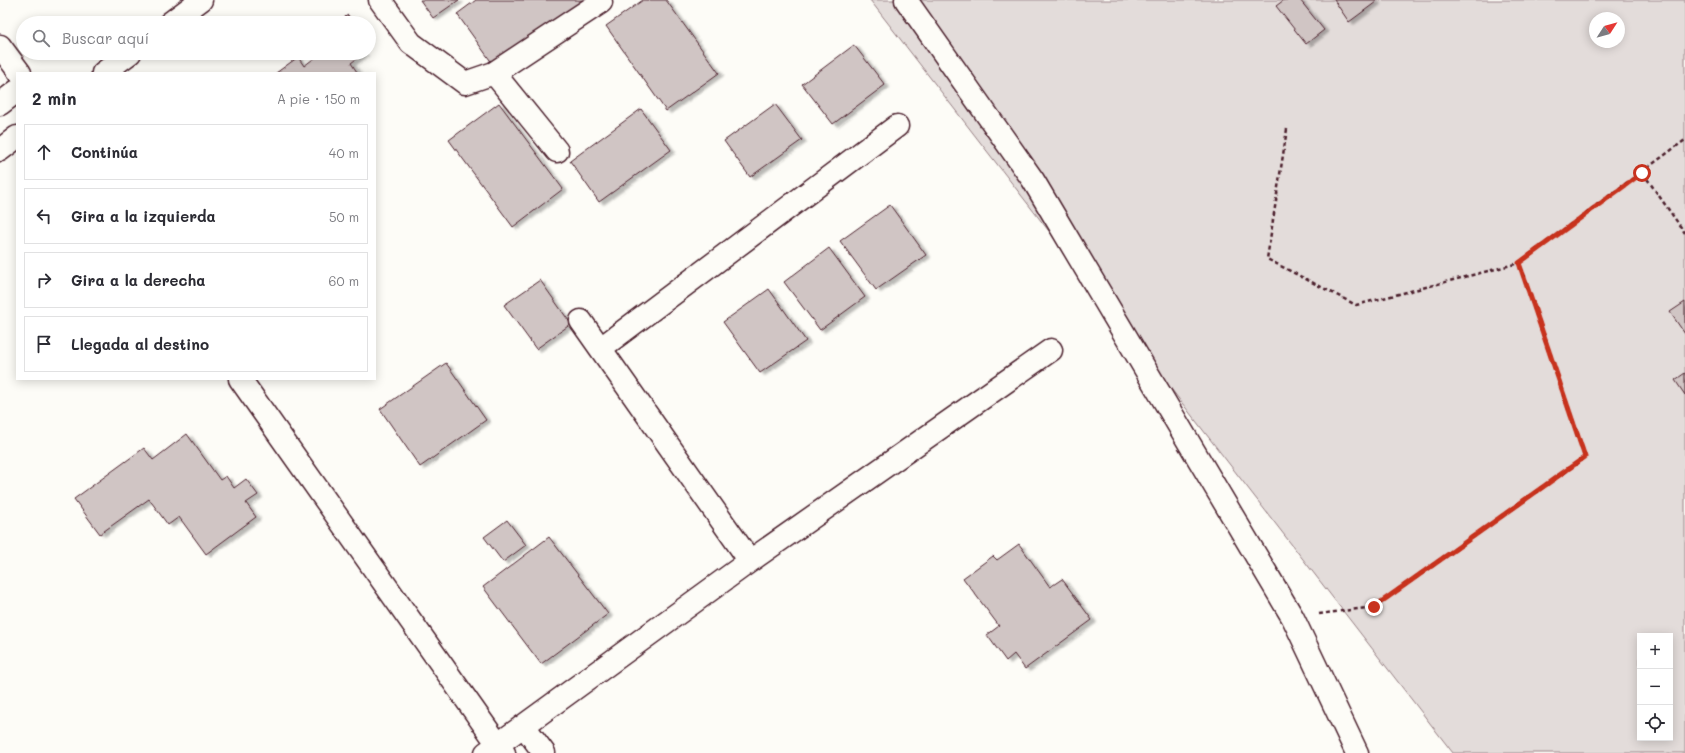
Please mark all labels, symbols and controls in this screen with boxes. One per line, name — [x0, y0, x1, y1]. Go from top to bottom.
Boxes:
north arrow — [1589, 12, 1625, 48]
search box — [16, 16, 376, 60]
icon: search — [30, 27, 52, 49]
text: Buscar aquí — [62, 28, 149, 48]
text: 2 min — [32, 87, 77, 109]
text: A pie · 150 m — [277, 90, 360, 107]
icon: ahead — [33, 141, 55, 163]
text: Continúa — [71, 142, 138, 162]
text: 40 m — [329, 144, 359, 161]
route start — [1633, 164, 1651, 182]
icon: left — [33, 205, 55, 227]
text: Gira a la izquierda — [71, 206, 216, 226]
text: 50 m — [329, 208, 359, 225]
icon: right — [33, 269, 55, 291]
text: Gira a la derecha — [71, 270, 205, 290]
text: 60 m — [329, 272, 359, 289]
icon: arrive — [33, 333, 55, 355]
text: Llegada al destino — [71, 334, 209, 354]
route end — [1365, 598, 1383, 616]
map controls — [1637, 633, 1673, 741]
button: + — [1637, 633, 1673, 669]
button: − — [1637, 669, 1673, 705]
button: locate — [1637, 705, 1673, 741]

